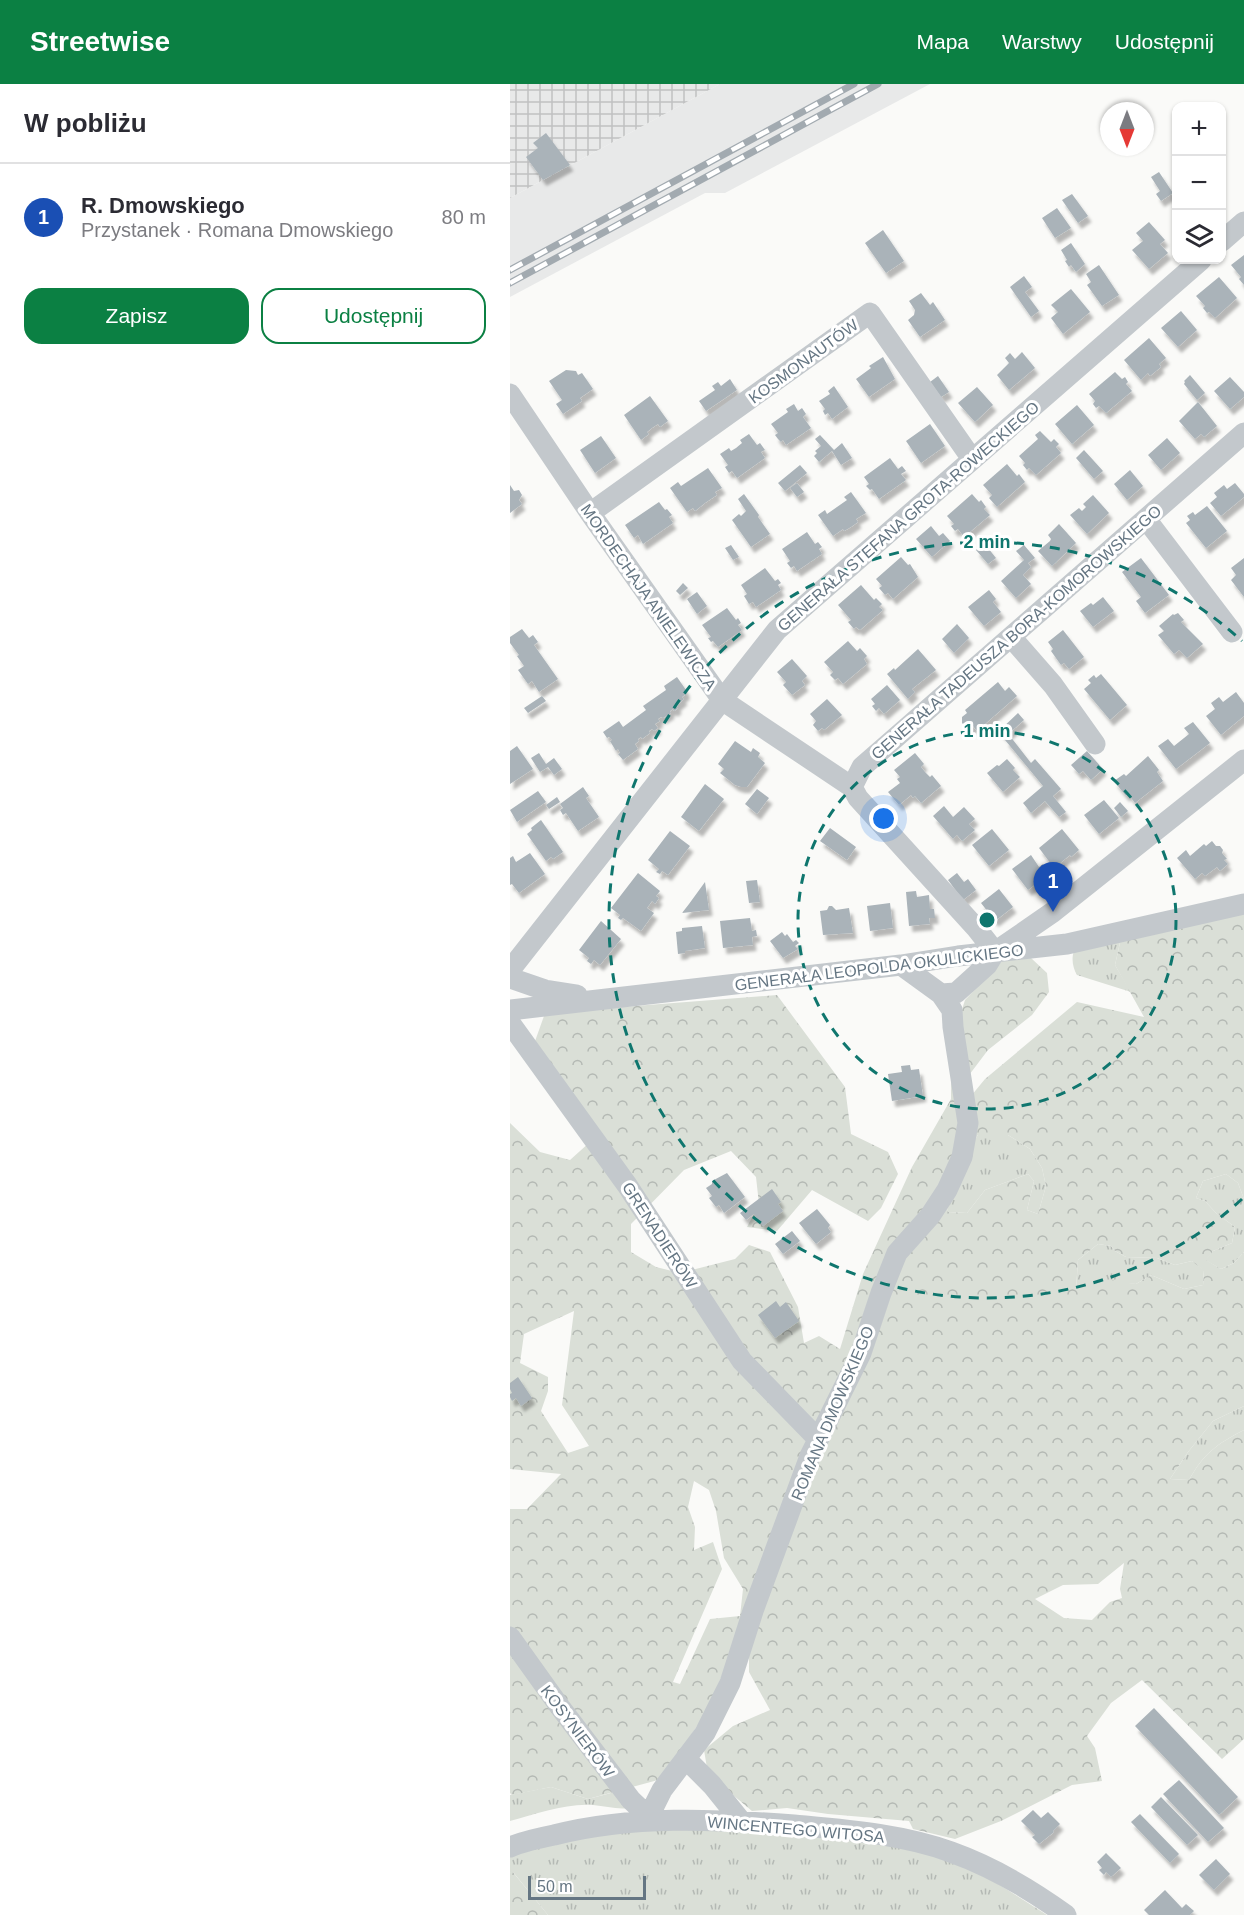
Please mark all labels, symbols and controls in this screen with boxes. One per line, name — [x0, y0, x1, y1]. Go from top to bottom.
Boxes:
text: Streetwise — [30, 26, 170, 57]
text: Mapa — [917, 30, 969, 53]
text: Warstwy — [1002, 30, 1082, 53]
text: Udostępnij — [1115, 30, 1214, 53]
north arrow — [1100, 102, 1154, 156]
map controls — [1172, 102, 1226, 264]
button: + — [1172, 102, 1226, 156]
text: W pobliżu — [24, 108, 147, 138]
button: − — [1172, 156, 1226, 210]
text: R. Dmowskiego — [81, 193, 245, 218]
text: 1 — [38, 206, 49, 228]
text: 80 m — [442, 206, 486, 228]
button: layers — [1172, 210, 1226, 264]
text: Przystanek · Romana Dmowskiego — [81, 219, 393, 241]
button: Zapisz — [24, 288, 249, 344]
button: Udostępnij — [261, 288, 486, 344]
street label: KOSMONAUTÓW — [745, 315, 862, 407]
street label: GENERAŁA STEFANA GROTA-ROWECKIEGO — [774, 398, 1042, 634]
street label: MORDECHAJA ANIELEWICZA — [578, 501, 720, 694]
street label: GENERAŁA TADEUSZA BORA-KOMOROWSKIEGO — [868, 502, 1165, 763]
text: 2 min — [963, 532, 1011, 552]
text: 1 min — [963, 721, 1011, 741]
your location — [869, 804, 898, 833]
pin: 1 — [1034, 862, 1072, 912]
centre of rings — [977, 910, 997, 930]
street label: GENERAŁA LEOPOLDA OKULICKIEGO — [734, 941, 1024, 994]
street label: GRENADIERÓW — [619, 1179, 701, 1292]
street label: ROMANA DMOWSKIEGO — [788, 1324, 877, 1503]
street label: KOSYNIERÓW — [538, 1682, 619, 1781]
street label: WINCENTEGO WITOSA — [707, 1813, 885, 1846]
scale bar — [528, 1873, 646, 1900]
text: 50 m — [537, 1878, 573, 1895]

